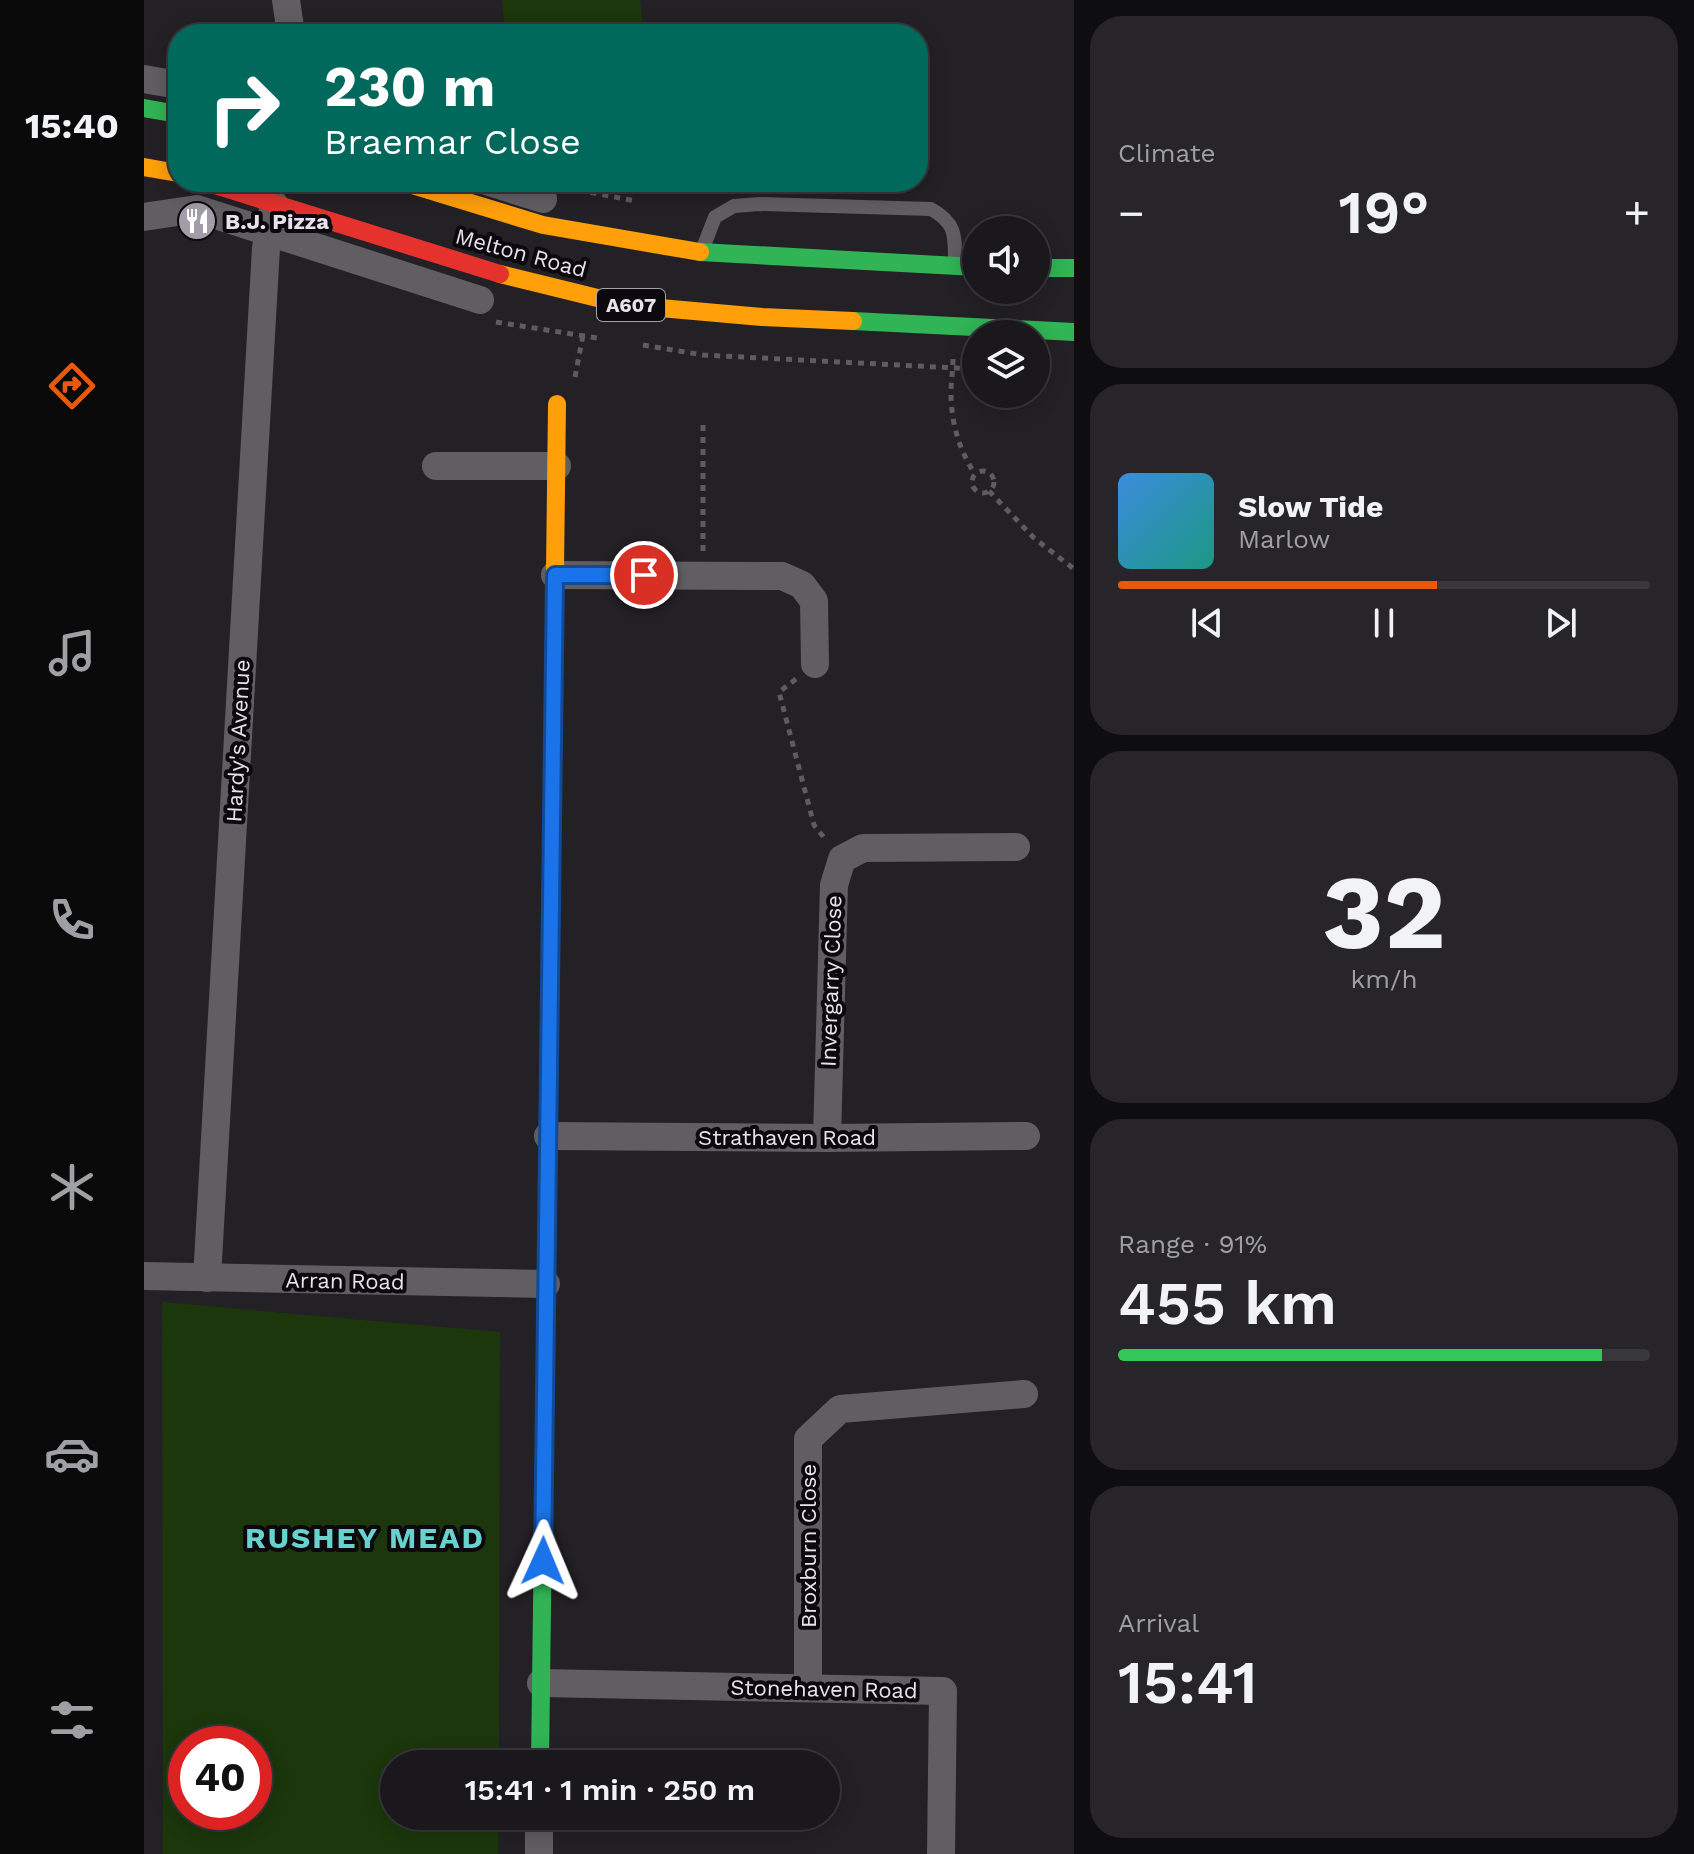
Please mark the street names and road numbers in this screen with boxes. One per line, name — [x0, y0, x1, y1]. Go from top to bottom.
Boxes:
street label: Melton Road — [453, 223, 589, 283]
road number: A607 — [597, 289, 665, 321]
street label: Hardy's Avenue — [221, 659, 255, 823]
street label: Invergarry Close — [816, 895, 846, 1067]
street label: Strathaven Road — [698, 1125, 876, 1150]
street label: Arran Road — [285, 1267, 405, 1295]
street label: Broxburn Close — [796, 1464, 821, 1628]
street label: Stonehaven Road — [730, 1675, 918, 1703]

